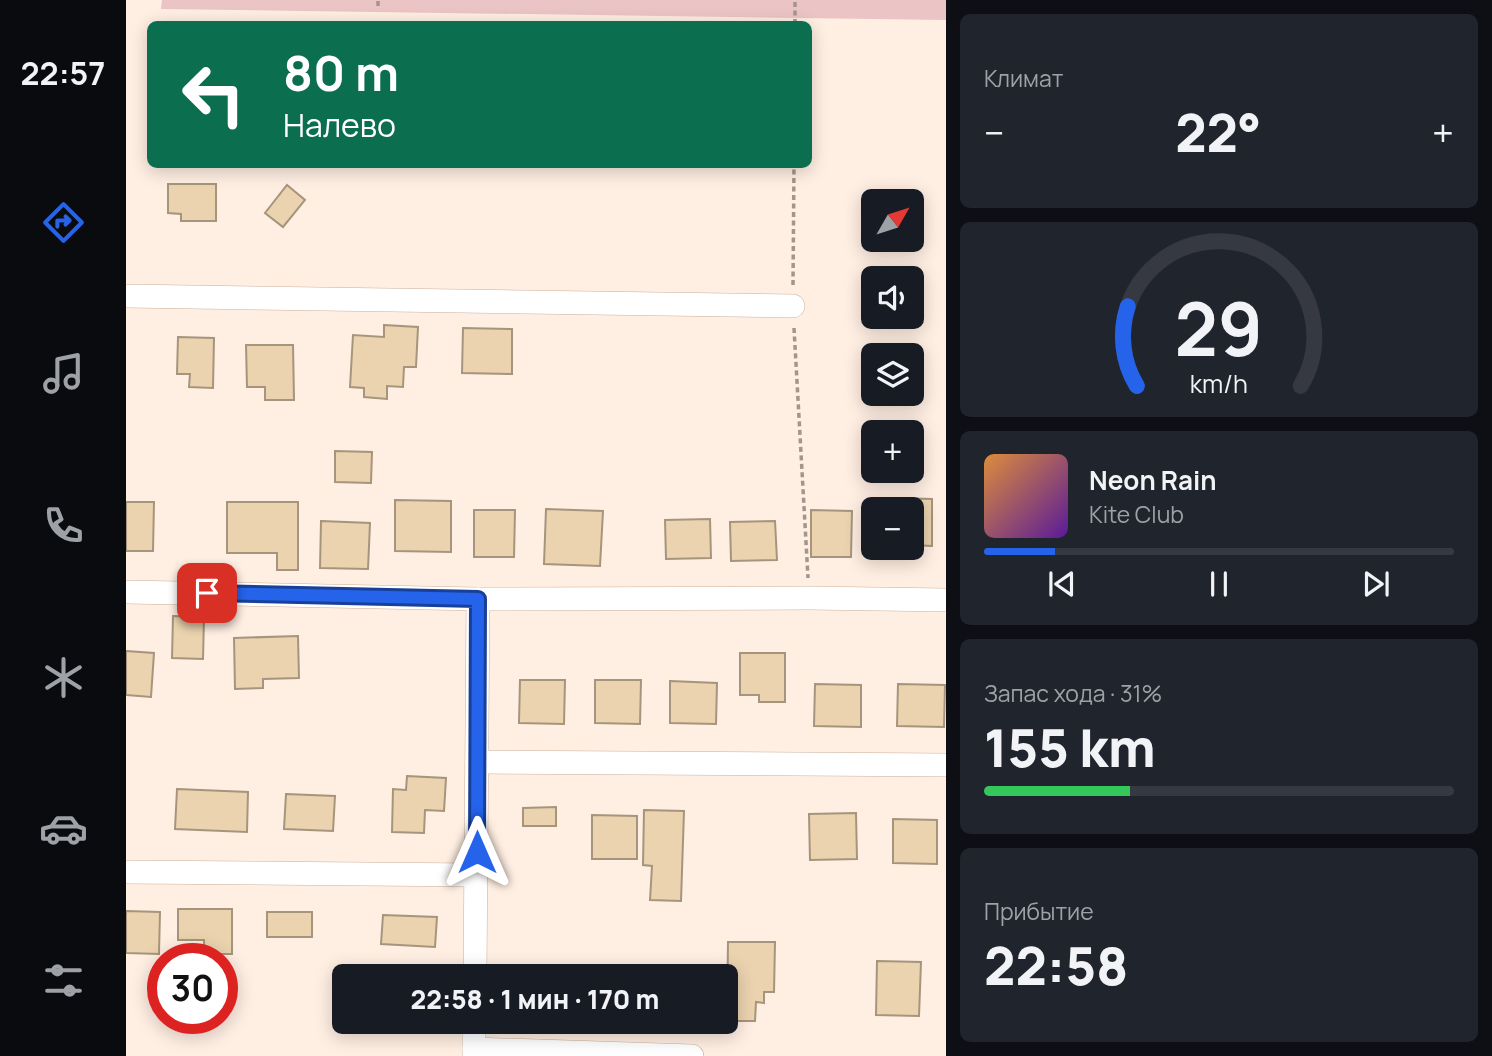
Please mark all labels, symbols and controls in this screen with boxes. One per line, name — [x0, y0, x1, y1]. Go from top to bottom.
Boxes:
text: 80 m — [283, 39, 399, 106]
icon: left — [168, 49, 259, 140]
text: 22:57 — [21, 51, 105, 95]
text: Климат — [984, 62, 1063, 94]
text: 22° — [1175, 97, 1261, 168]
text: Налево — [283, 103, 396, 147]
text: − — [984, 106, 1005, 158]
text: + — [1432, 106, 1454, 158]
north arrow — [861, 189, 924, 252]
map controls — [861, 189, 924, 560]
icon: directions — [39, 198, 88, 247]
button: sound — [861, 266, 924, 329]
text: 29 — [1175, 278, 1263, 378]
button: layers — [861, 343, 924, 406]
icon: music — [39, 349, 88, 398]
text: km/h — [1190, 365, 1248, 400]
button: + — [861, 420, 924, 483]
text: Neon Rain — [1089, 462, 1217, 498]
button: − — [861, 497, 924, 560]
text: Kite Club — [1089, 498, 1184, 530]
icon: phone — [39, 501, 88, 550]
pin — [177, 563, 237, 623]
icon: previous — [1043, 565, 1081, 603]
icon: pause — [1200, 565, 1238, 603]
icon: next — [1357, 565, 1395, 603]
icon: arrive — [188, 574, 226, 612]
icon: climate — [39, 653, 88, 702]
text: Запас хода · 31% — [984, 677, 1162, 709]
text: 155 km — [984, 712, 1156, 783]
icon: car — [39, 804, 88, 853]
position arrow — [440, 815, 514, 889]
text: Прибытие — [984, 895, 1094, 927]
text: 22:58 — [984, 930, 1128, 1001]
speed limit sign: 30 — [147, 943, 238, 1034]
icon: filters — [39, 956, 88, 1005]
text: 22:58 · 1 мин · 170 m — [411, 981, 659, 1017]

